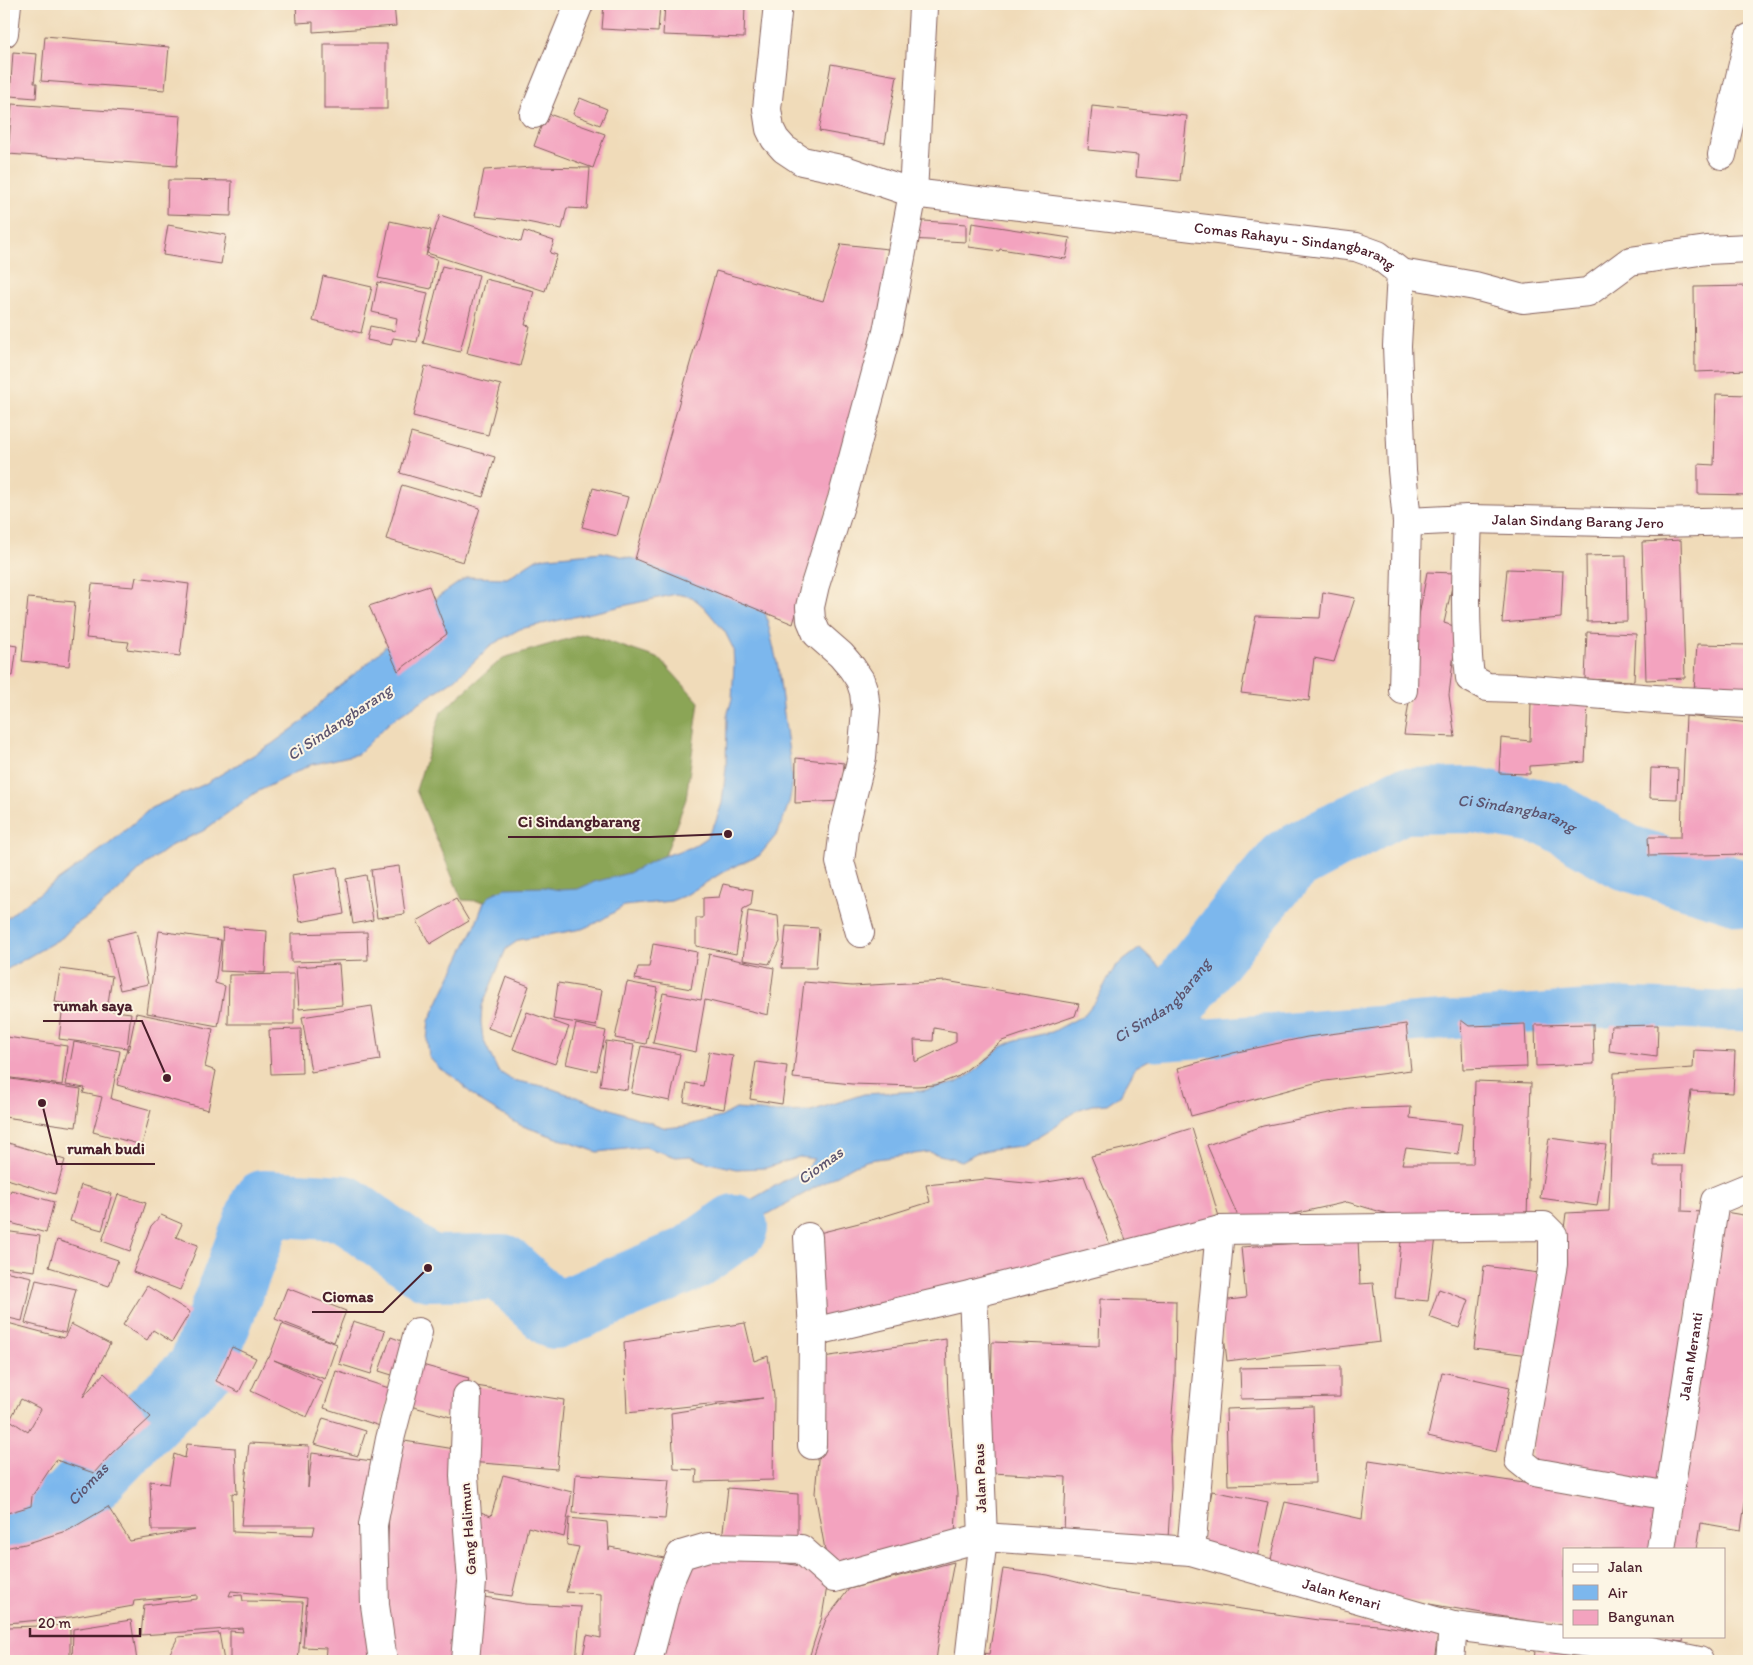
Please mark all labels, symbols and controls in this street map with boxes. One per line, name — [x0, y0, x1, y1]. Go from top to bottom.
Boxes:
street label: Comas Rahayu - Sindangbarang — [1193, 218, 1399, 274]
street label: Jalan Sindang Barang Jero — [1492, 511, 1664, 532]
water label: Ci Sindangbarang — [283, 679, 397, 764]
water label: Ci Sindangbarang — [1457, 791, 1581, 838]
callout: Ci Sindangbarang — [508, 806, 650, 837]
text: Ci Sindangbarang — [518, 812, 641, 832]
water label: Ci Sindangbarang — [1110, 953, 1216, 1047]
callout: rumah saya — [43, 990, 142, 1021]
text: rumah saya — [53, 996, 133, 1016]
callout: rumah budi — [57, 1133, 155, 1164]
text: rumah budi — [67, 1139, 145, 1158]
water label: Ciomas — [794, 1142, 847, 1188]
callout: Ciomas — [312, 1281, 383, 1312]
text: Ciomas — [322, 1287, 374, 1306]
street label: Jalan Meranti — [1675, 1311, 1707, 1402]
street label: Jalan Paus — [970, 1443, 990, 1513]
water label: Ciomas — [63, 1458, 113, 1509]
street label: Gang Halimun — [456, 1482, 480, 1576]
legend — [1563, 1548, 1726, 1638]
text: Jalan — [1608, 1558, 1642, 1576]
street label: Jalan Kenari — [1300, 1574, 1383, 1614]
text: Air — [1608, 1584, 1627, 1602]
scale bar — [30, 1605, 140, 1637]
text: Bangunan — [1608, 1608, 1675, 1626]
text: 20 m — [38, 1614, 72, 1632]

